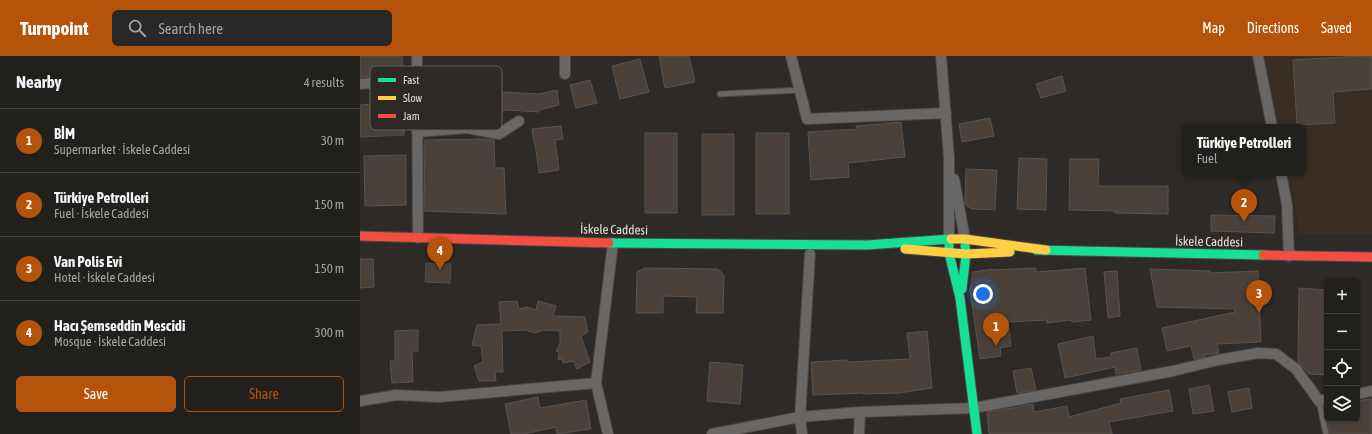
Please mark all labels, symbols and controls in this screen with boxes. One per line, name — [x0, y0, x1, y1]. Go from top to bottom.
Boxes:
search box — [112, 10, 392, 46]
text: Turnpoint — [20, 17, 88, 39]
icon: search — [126, 17, 148, 39]
text: Search here — [158, 20, 223, 37]
text: Map — [1202, 20, 1225, 36]
text: Directions — [1247, 20, 1299, 36]
text: Saved — [1321, 20, 1352, 36]
legend — [370, 66, 502, 130]
text: Nearby — [16, 72, 62, 92]
text: Fast — [403, 74, 419, 86]
text: 4 results — [304, 75, 344, 90]
text: Slow — [403, 92, 422, 104]
text: Jam — [403, 110, 420, 122]
popup — [1182, 124, 1306, 176]
text: BİM — [54, 125, 75, 142]
text: 1 — [26, 133, 32, 148]
text: 30 m — [321, 133, 344, 148]
text: Türkiye Petrolleri — [1197, 134, 1291, 151]
text: Supermarket · İskele Caddesi — [54, 142, 190, 157]
text: Fuel — [1197, 151, 1217, 166]
text: Türkiye Petrolleri — [54, 189, 149, 206]
pin: 2 — [1231, 189, 1257, 222]
text: 2 — [26, 197, 32, 212]
text: 150 m — [315, 197, 344, 212]
text: Fuel · İskele Caddesi — [54, 206, 149, 221]
street label: İskele Caddesi — [580, 221, 648, 238]
street label: İskele Caddesi — [1175, 233, 1243, 250]
pin: 4 — [427, 237, 453, 270]
text: Van Polis Evi — [54, 253, 122, 270]
text: 3 — [26, 261, 32, 276]
text: 150 m — [315, 261, 344, 276]
text: Hotel · İskele Caddesi — [54, 270, 155, 285]
map controls — [1324, 278, 1360, 422]
button: + — [1324, 278, 1360, 314]
pin: 3 — [1246, 280, 1272, 313]
your location — [973, 284, 993, 304]
pin: 1 — [983, 313, 1009, 346]
button: − — [1324, 314, 1360, 350]
text: Hacı Şemseddin Mescidi — [54, 317, 185, 334]
text: 4 — [26, 325, 32, 340]
text: 300 m — [315, 325, 344, 340]
text: Mosque · İskele Caddesi — [54, 334, 166, 349]
button: locate — [1324, 350, 1360, 386]
button: Save — [16, 376, 176, 412]
button: Share — [184, 376, 344, 412]
button: layers — [1324, 386, 1360, 422]

